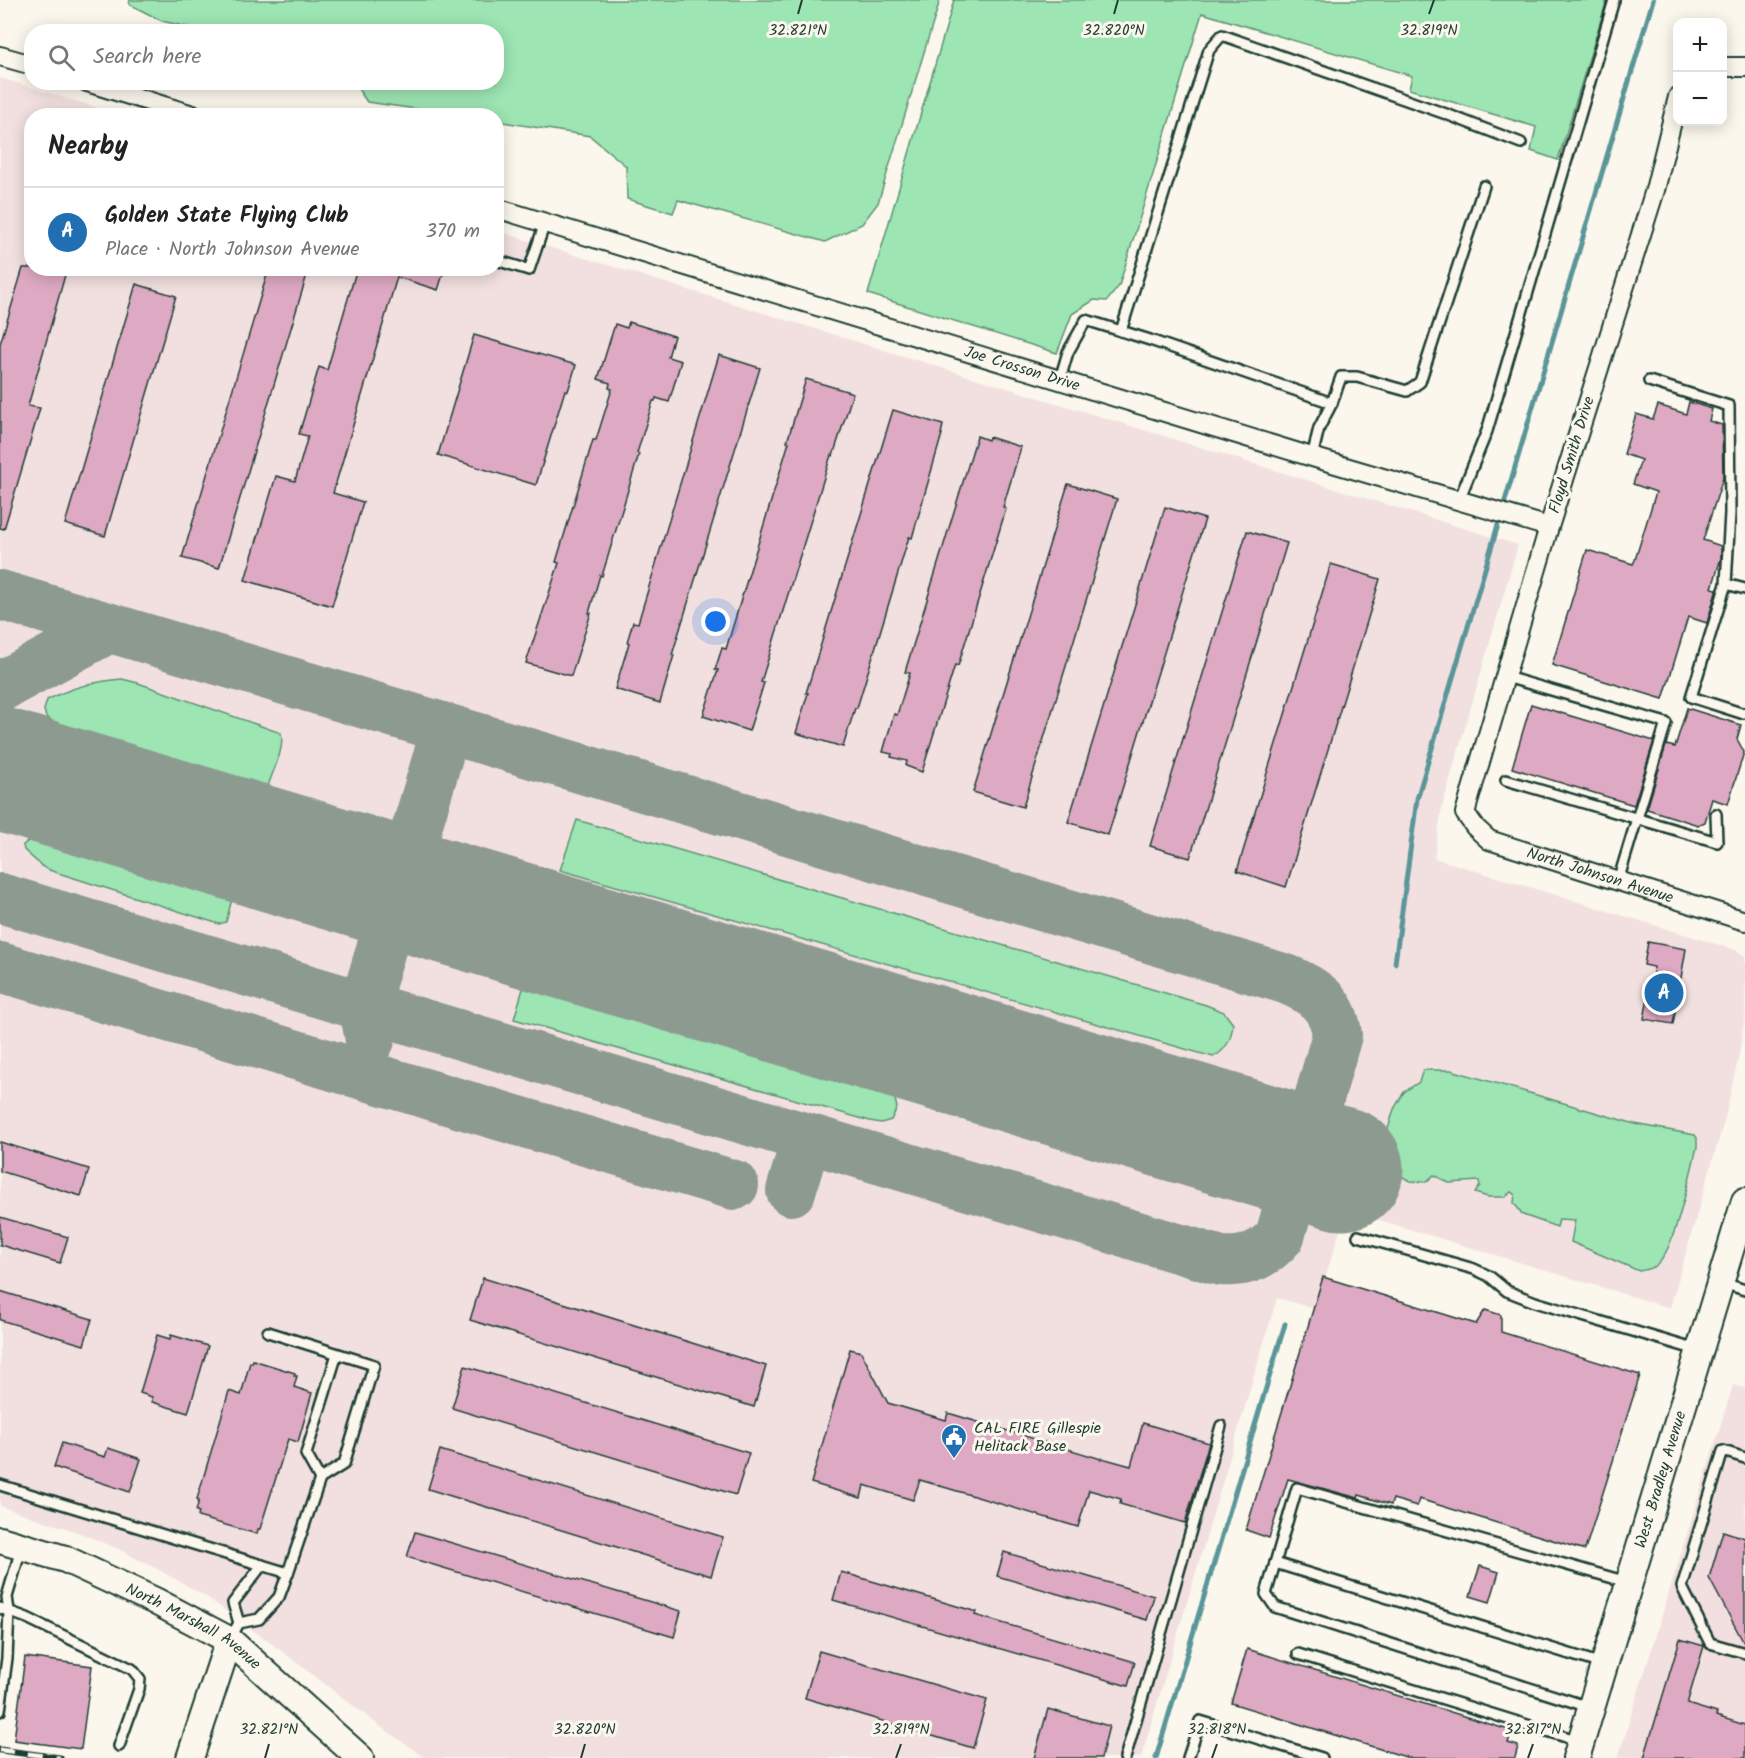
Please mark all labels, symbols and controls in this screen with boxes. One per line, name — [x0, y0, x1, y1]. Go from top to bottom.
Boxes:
map controls — [1673, 18, 1727, 126]
button: + — [1673, 18, 1727, 72]
text: 32.821°N — [769, 19, 827, 43]
text: 32.820°N — [1083, 19, 1145, 43]
text: 32.819°N — [1400, 19, 1458, 43]
search box — [24, 24, 504, 90]
text: Search here — [93, 40, 201, 75]
icon: search — [45, 41, 78, 74]
button: − — [1673, 72, 1727, 126]
text: Nearby — [48, 126, 128, 168]
text: Golden State Flying Club — [105, 199, 348, 234]
text: A — [61, 216, 74, 248]
text: 370 m — [425, 216, 480, 248]
text: Place · North Johnson Avenue — [105, 234, 359, 266]
street label: Joe Crosson Drive — [961, 339, 1083, 398]
street label: Floyd Smith Drive — [1542, 393, 1602, 517]
your location — [701, 607, 730, 636]
street label: North Johnson Avenue — [1524, 840, 1677, 910]
pin: A — [1644, 970, 1684, 1016]
street label: West Bradley Avenue — [1628, 1408, 1693, 1551]
place label: CAL FIRE Gillespie Helitack Base — [974, 1416, 1101, 1459]
public building icon: CAL FIRE Gillespie Helitack Base — [939, 1422, 969, 1460]
street label: North Marshall Avenue — [121, 1576, 267, 1676]
text: 32.821°N — [240, 1718, 298, 1742]
text: 32.820°N — [554, 1718, 616, 1742]
text: 32.819°N — [872, 1718, 930, 1742]
text: 32.818°N — [1188, 1718, 1246, 1742]
text: 32.817°N — [1505, 1718, 1561, 1742]

